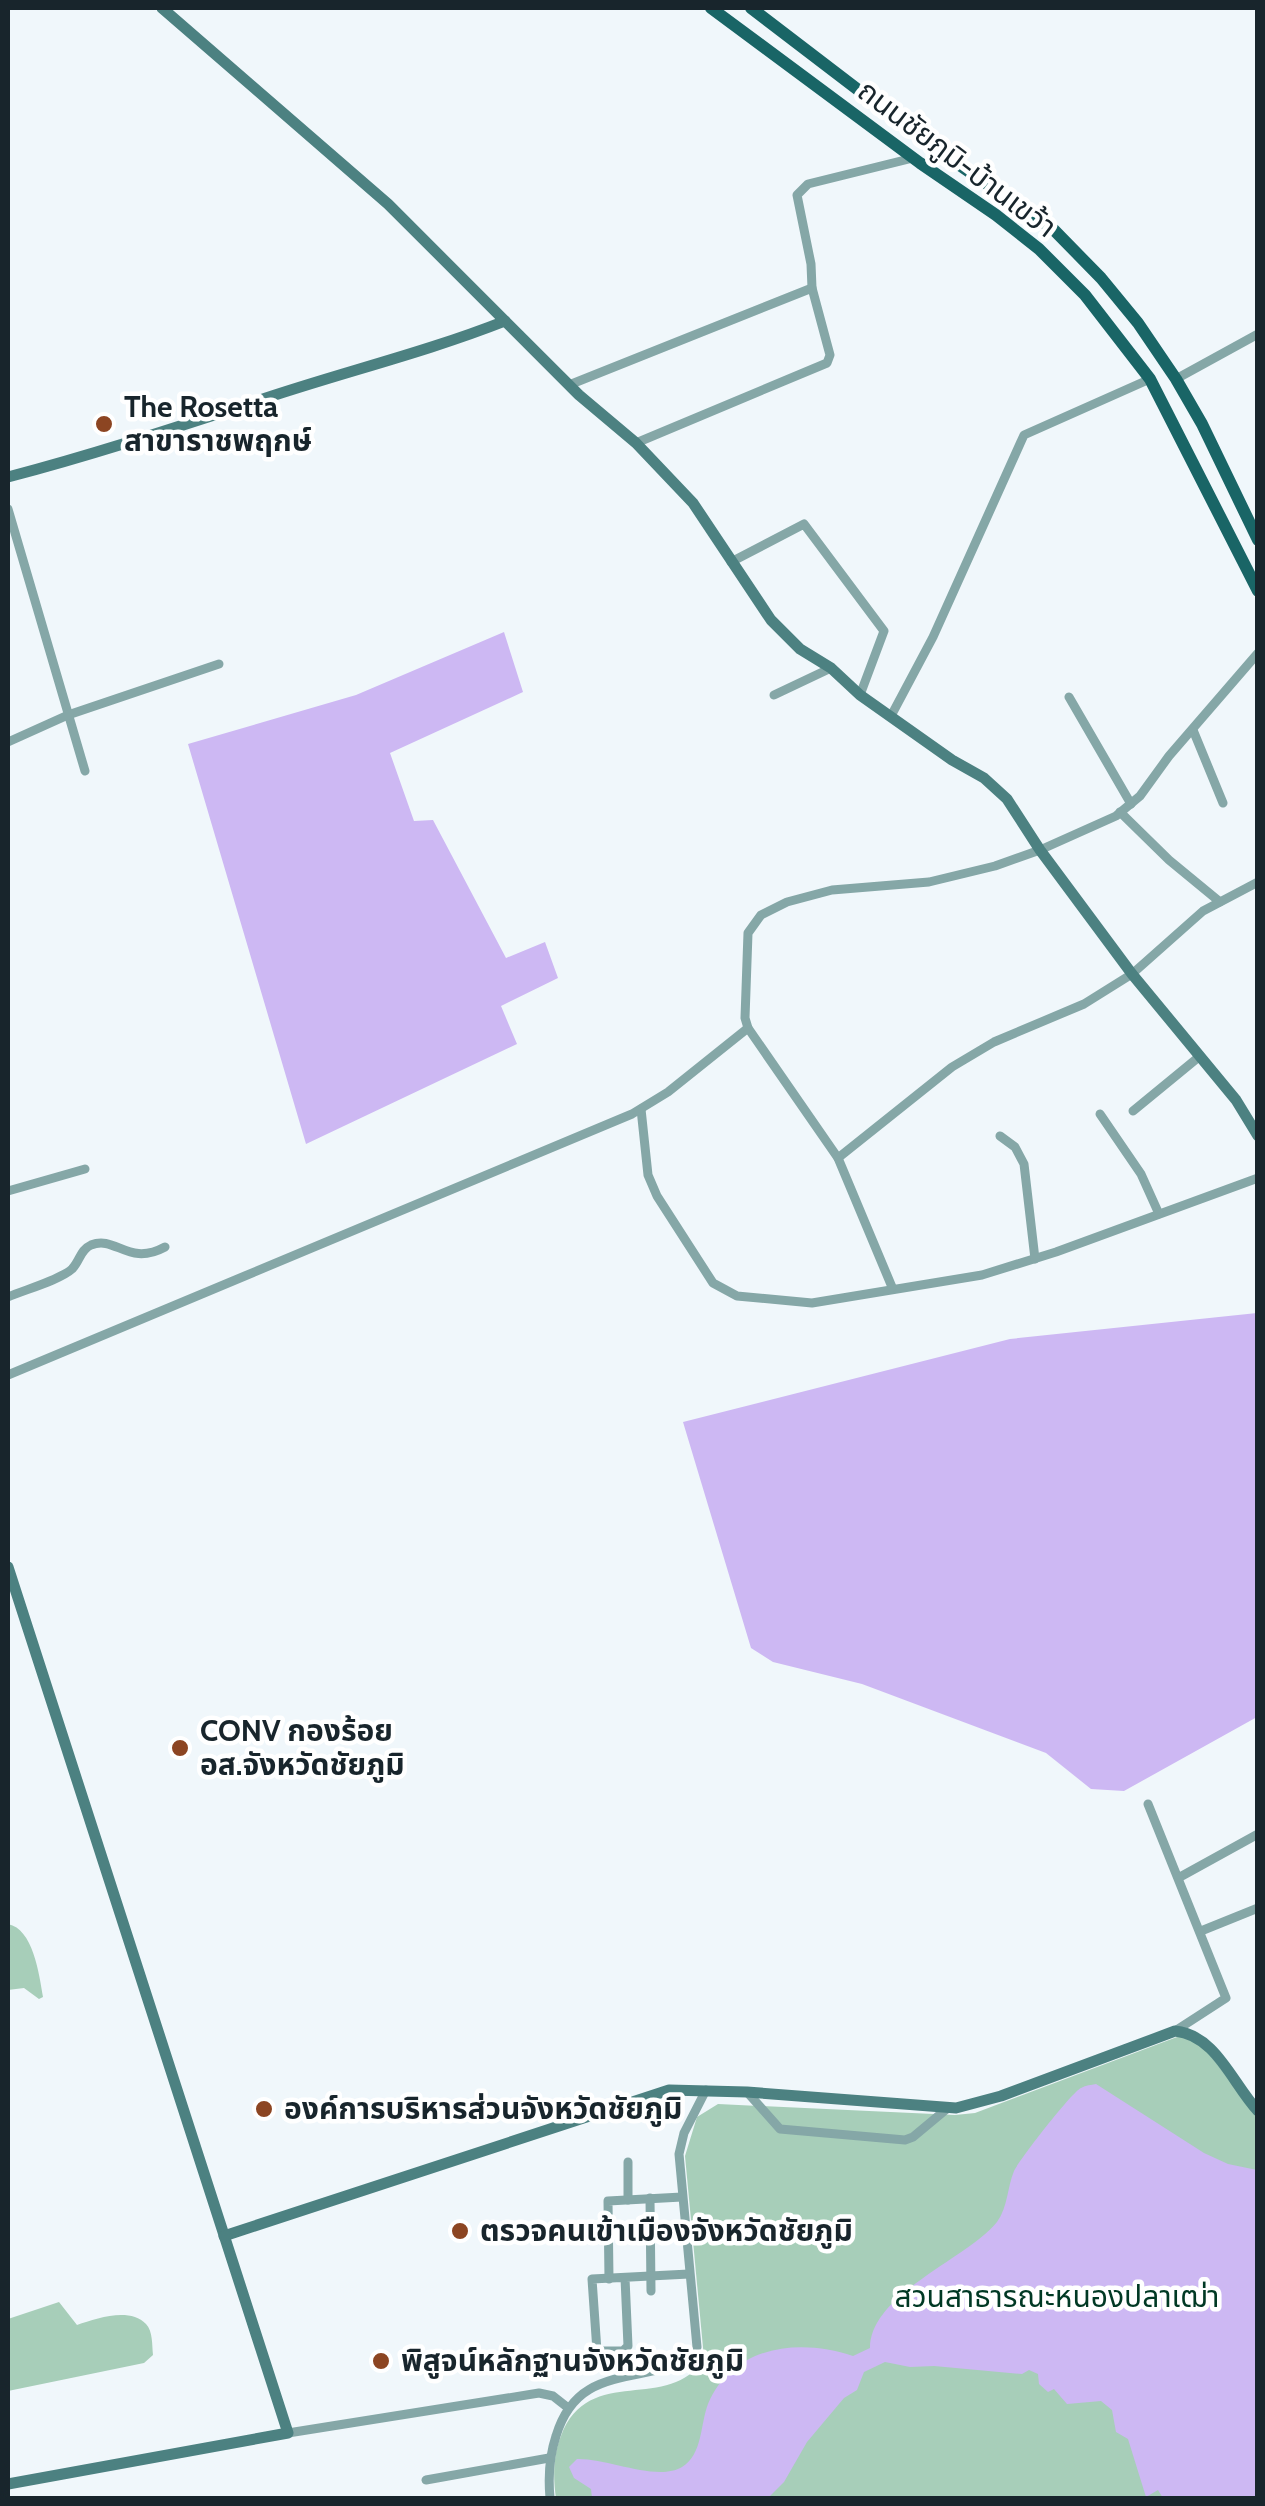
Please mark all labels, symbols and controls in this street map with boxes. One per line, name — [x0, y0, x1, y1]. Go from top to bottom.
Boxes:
street label: ถนนชัยภูมิ-บ้านเขว้า — [851, 72, 1064, 245]
place label: The Rosetta สาขาราชพฤกษ์ — [124, 388, 312, 459]
marker: The Rosetta สาขาราชพฤกษ์ — [93, 413, 115, 435]
place label: CONV กองร้อย อส.จังหวัดชัยภูมิ — [200, 1712, 405, 1783]
marker: CONV กองร้อย อส.จังหวัดชัยภูมิ — [169, 1737, 191, 1759]
place label: องค์การบริหารส่วนจังหวัดชัยภูมิ — [284, 2090, 682, 2127]
marker: องค์การบริหารส่วนจังหวัดชัยภูมิ — [253, 2098, 275, 2120]
place label: ตรวจคนเข้าเมืองจังหวัดชัยภูมิ — [480, 2212, 853, 2249]
marker: ตรวจคนเข้าเมืองจังหวัดชัยภูมิ — [449, 2220, 471, 2242]
park label: สวนสาธารณะหนองปลาเฒ่า — [895, 2278, 1219, 2315]
place label: พิสูจน์หลักฐานจังหวัดชัยภูมิ — [401, 2342, 744, 2379]
marker: พิสูจน์หลักฐานจังหวัดชัยภูมิ — [370, 2350, 392, 2372]

